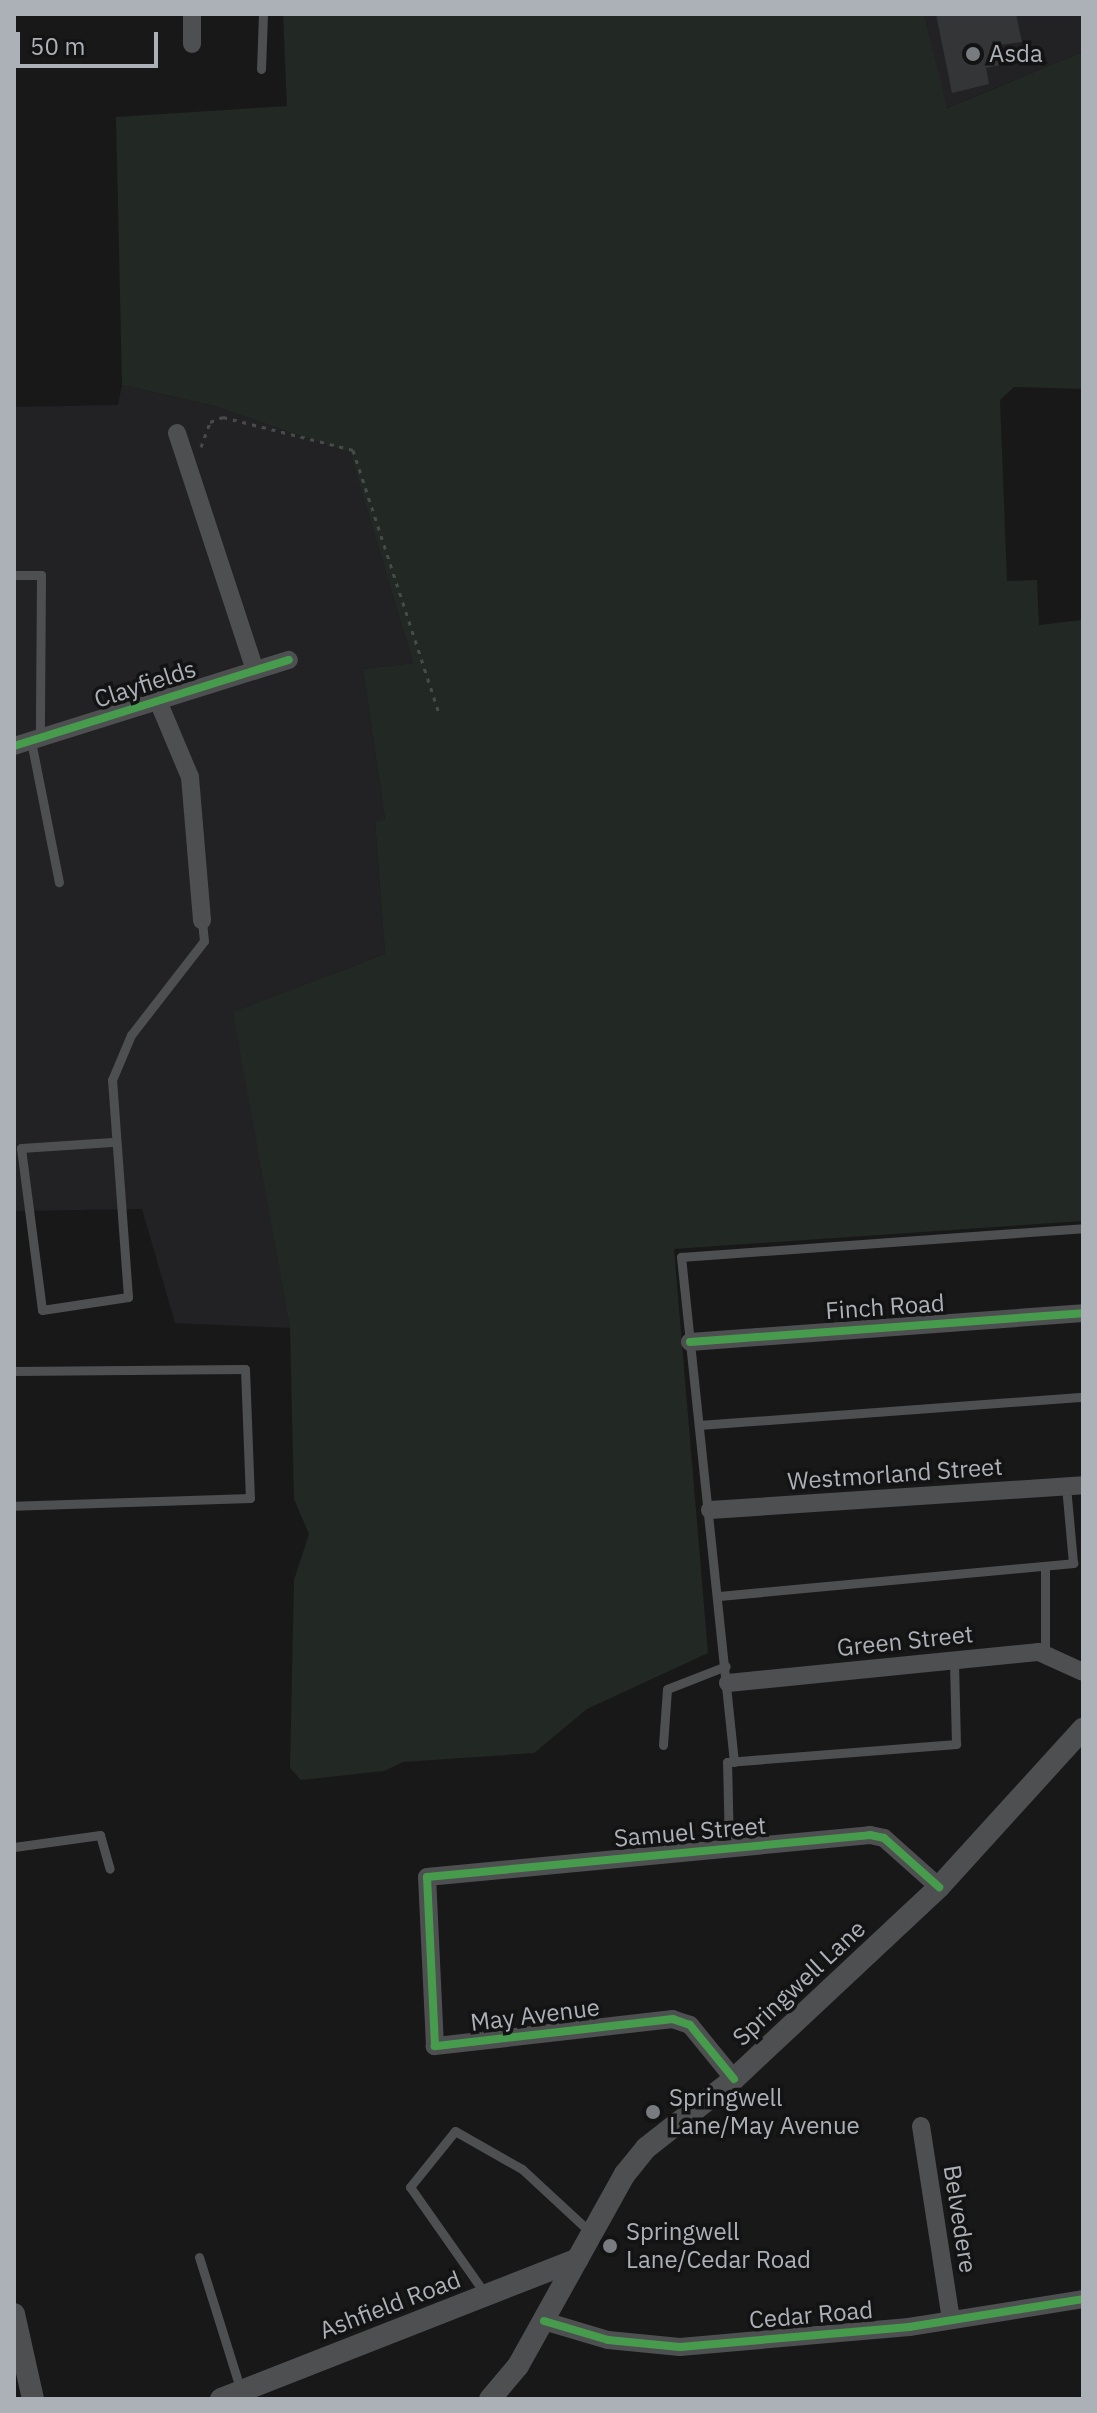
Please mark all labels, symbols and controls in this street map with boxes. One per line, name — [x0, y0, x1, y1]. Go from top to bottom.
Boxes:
scale bar — [20, 16, 162, 66]
text: 50 m — [30, 30, 85, 62]
place label: Asda — [989, 40, 1043, 68]
marker: Asda — [964, 45, 982, 63]
street label: Clayfields — [91, 654, 199, 714]
street label: Finch Road — [824, 1288, 946, 1326]
street label: Westmorland Street — [786, 1452, 1004, 1496]
street label: Green Street — [835, 1620, 975, 1662]
street label: Samuel Street — [613, 1811, 767, 1853]
street label: Springwell Lane — [727, 1914, 871, 2052]
street label: May Avenue — [469, 1993, 601, 2037]
place label: Springwell Lane/May Avenue — [669, 2084, 860, 2140]
marker: Springwell Lane/May Avenue — [644, 2103, 662, 2121]
street label: Belvedere — [937, 2163, 983, 2275]
place label: Springwell Lane/Cedar Road — [626, 2218, 811, 2274]
marker: Springwell Lane/Cedar Road — [601, 2237, 619, 2255]
street label: Ashfield Road — [315, 2265, 465, 2345]
street label: Cedar Road — [748, 2295, 874, 2335]

